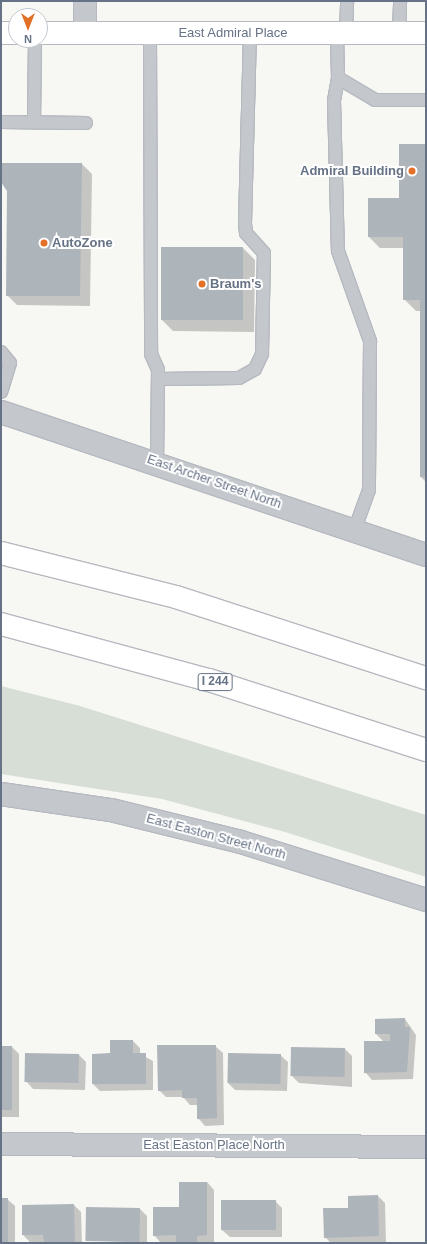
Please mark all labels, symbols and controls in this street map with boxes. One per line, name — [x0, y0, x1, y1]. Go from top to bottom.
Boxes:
north arrow — [8, 8, 48, 48]
street label: East Admiral Place — [178, 25, 288, 41]
text: N — [24, 33, 32, 45]
place label: Admiral Building — [300, 163, 404, 179]
marker: Admiral Building — [407, 166, 417, 176]
place label: AutoZone — [52, 235, 113, 251]
marker: AutoZone — [39, 238, 49, 248]
place label: Braum's — [210, 276, 261, 292]
marker: Braum's — [197, 279, 207, 289]
street label: East Archer Street North — [145, 452, 283, 512]
road number: I 244 — [197, 672, 233, 692]
street label: East Easton Street North — [145, 811, 287, 863]
street label: East Easton Place North — [143, 1137, 285, 1153]

